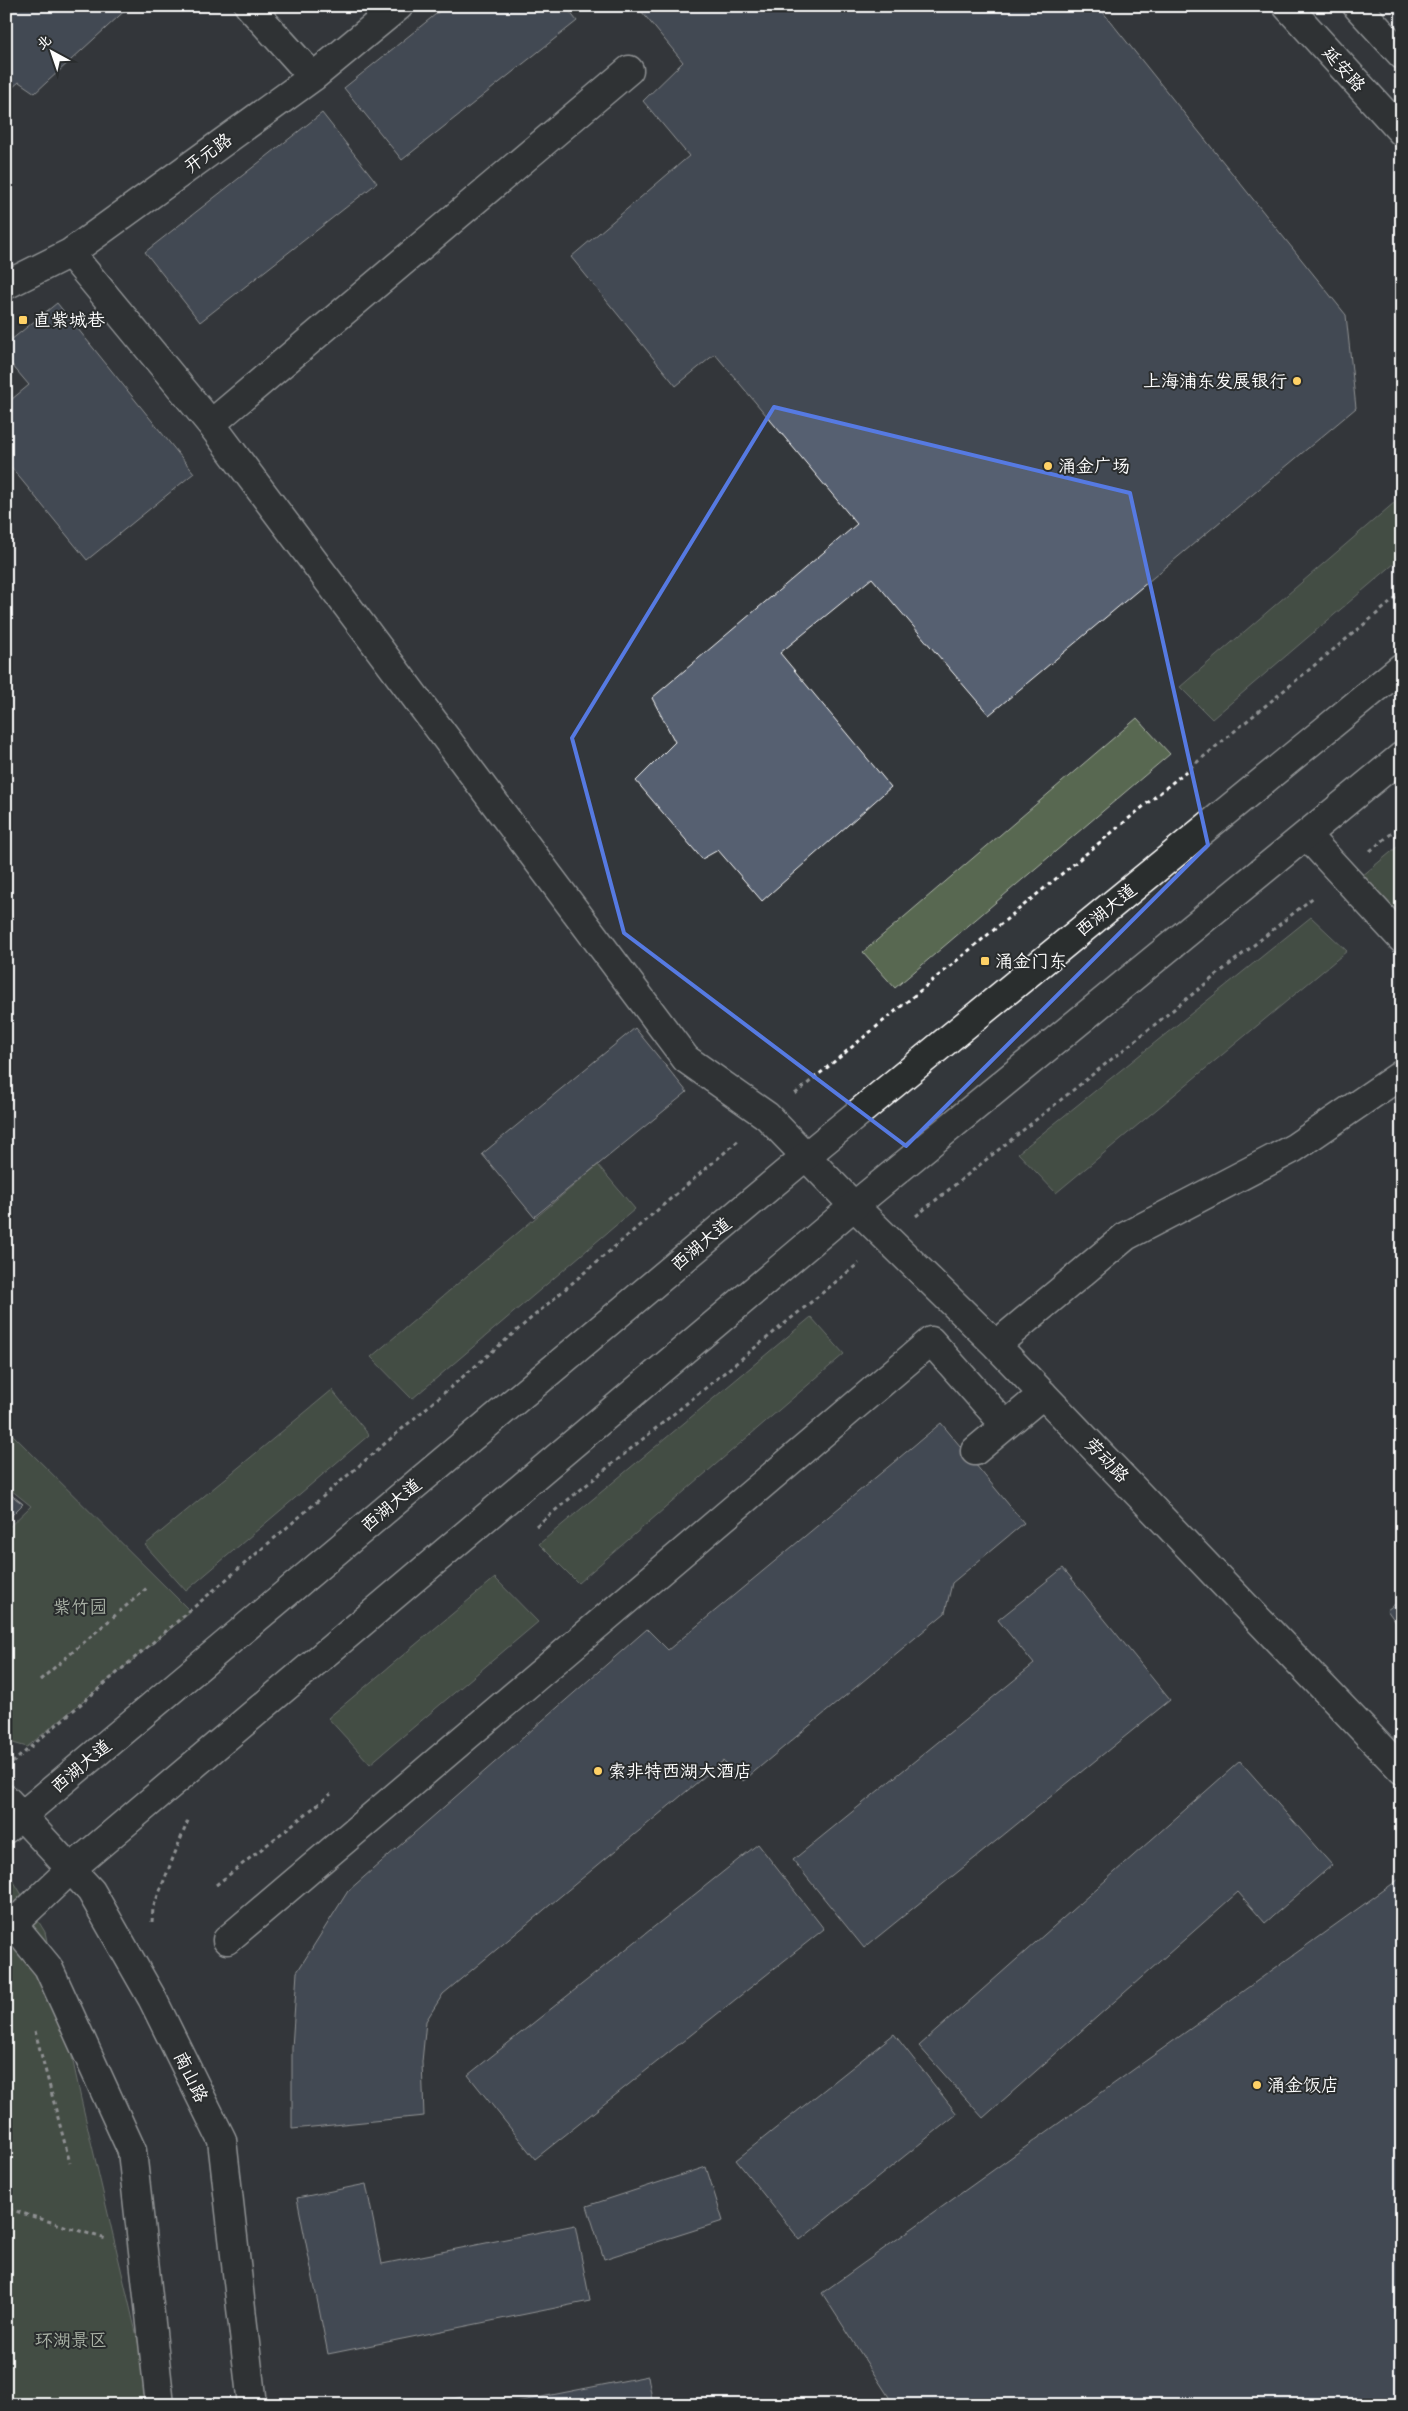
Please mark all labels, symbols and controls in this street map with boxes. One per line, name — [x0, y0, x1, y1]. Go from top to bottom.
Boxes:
north arrow — [28, 28, 78, 78]
text: 北 — [31, 28, 57, 56]
street label: 延安路 — [1314, 38, 1374, 100]
street label: 开元路 — [177, 124, 239, 182]
place label: 直紫城巷 — [33, 304, 105, 336]
marker: 直紫城巷 — [17, 314, 29, 326]
place label: 上海浦东发展银行 — [1143, 365, 1287, 397]
marker: 上海浦东发展银行 — [1291, 375, 1303, 387]
place label: 涌金广场 — [1058, 450, 1130, 482]
marker: 涌金广场 — [1042, 460, 1054, 472]
street label: 西湖大道 — [1068, 875, 1144, 945]
place label: 涌金门东 — [995, 945, 1067, 977]
marker: 涌金门东 — [979, 955, 991, 967]
street label: 西湖大道 — [663, 1209, 739, 1279]
street label: 劳动路 — [1077, 1429, 1137, 1491]
street label: 西湖大道 — [353, 1470, 429, 1540]
park label: 紫竹园 — [53, 1591, 107, 1623]
street label: 西湖大道 — [43, 1731, 119, 1801]
place label: 索非特西湖大酒店 — [608, 1755, 752, 1787]
marker: 索非特西湖大酒店 — [592, 1765, 604, 1777]
street label: 南山路 — [165, 2046, 217, 2108]
place label: 涌金饭店 — [1267, 2069, 1339, 2101]
marker: 涌金饭店 — [1251, 2079, 1263, 2091]
park label: 环湖景区 — [35, 2324, 107, 2356]

